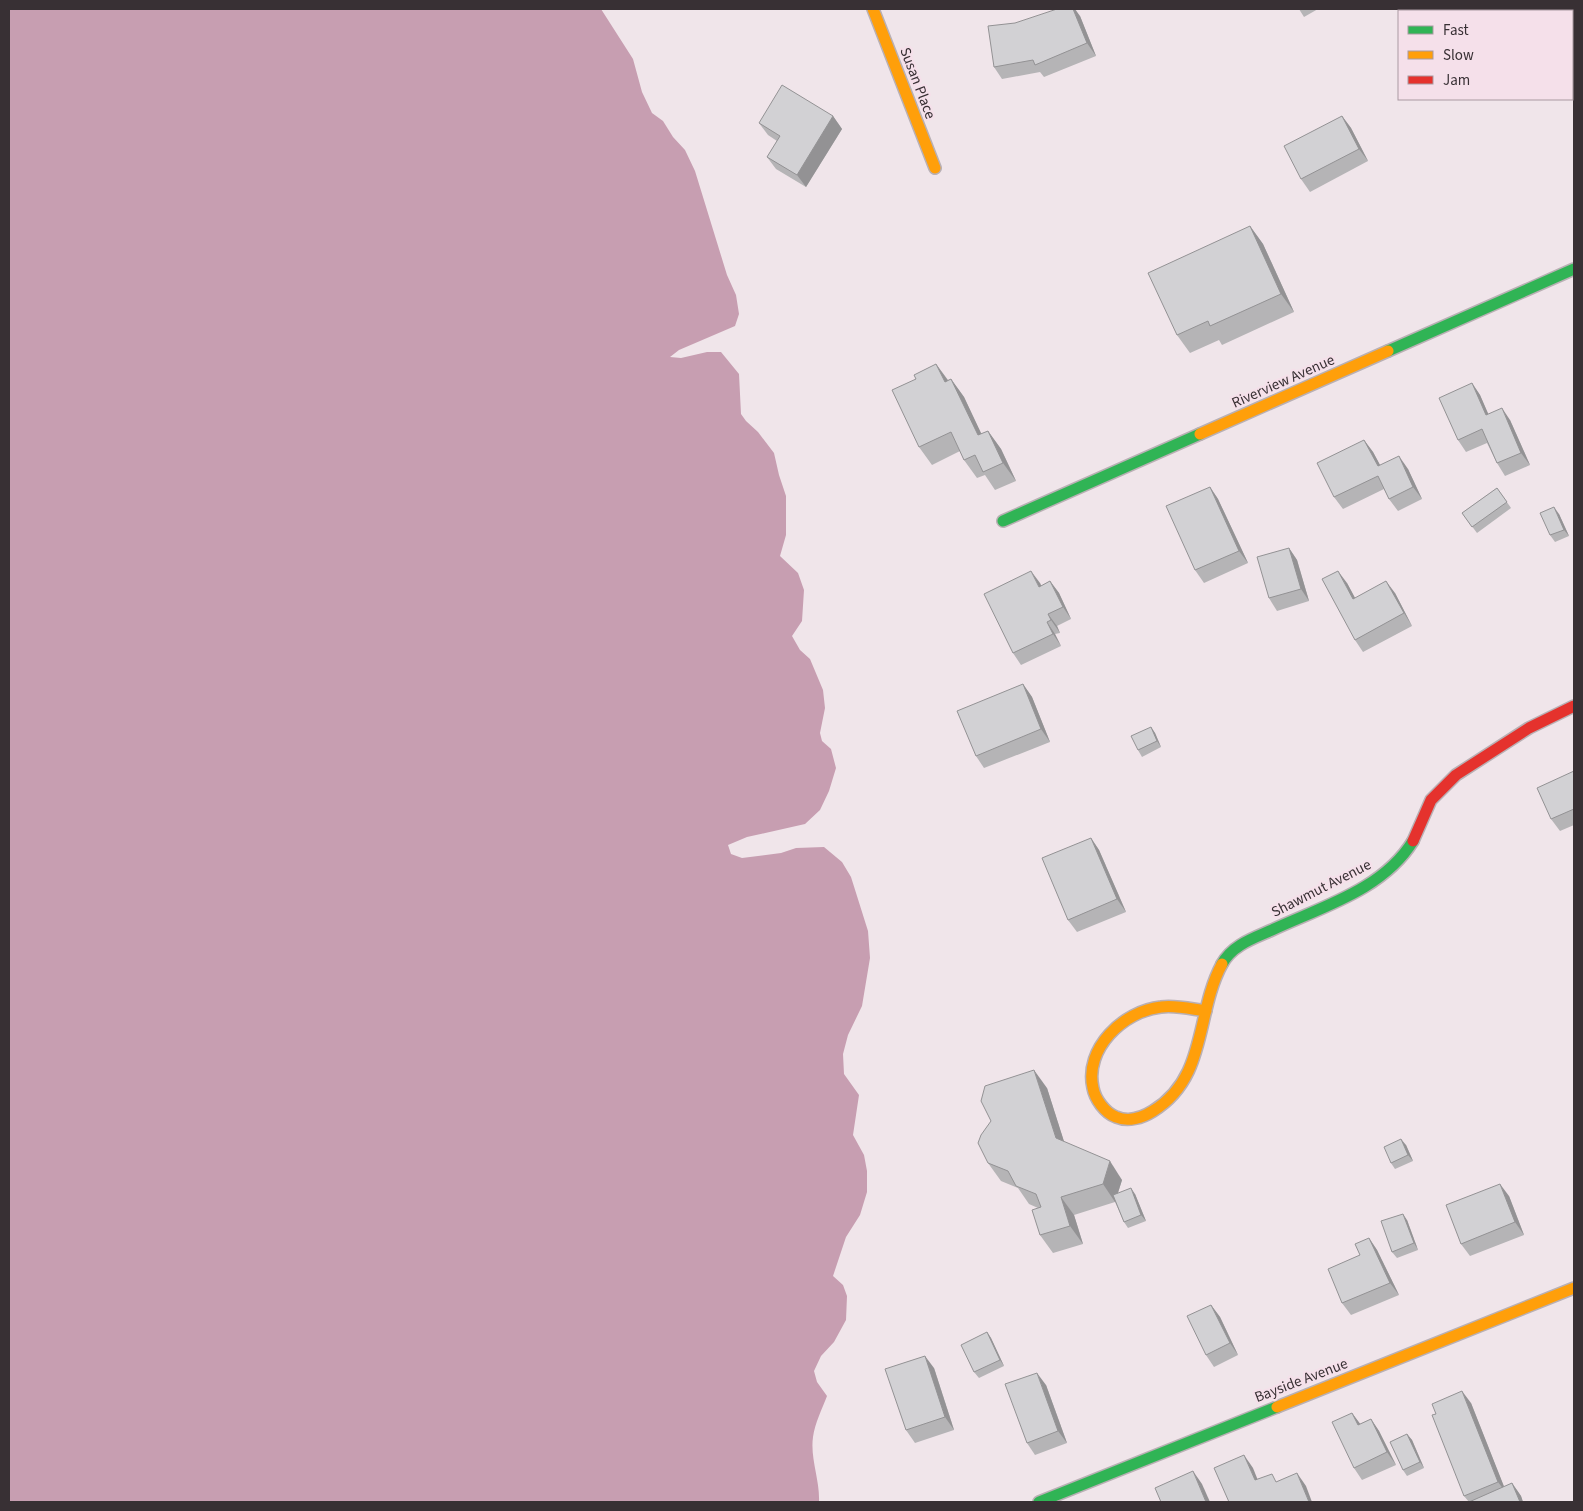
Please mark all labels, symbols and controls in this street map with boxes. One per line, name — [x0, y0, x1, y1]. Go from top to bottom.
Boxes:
legend — [1398, 10, 1573, 100]
text: Fast — [1443, 20, 1469, 41]
street label: Susan Place — [894, 44, 941, 122]
text: Slow — [1443, 45, 1474, 66]
text: Jam — [1443, 70, 1470, 91]
street label: Riverview Avenue — [1228, 349, 1338, 414]
street label: Shawmut Avenue — [1268, 854, 1375, 923]
street label: Bayside Avenue — [1252, 1353, 1351, 1408]

